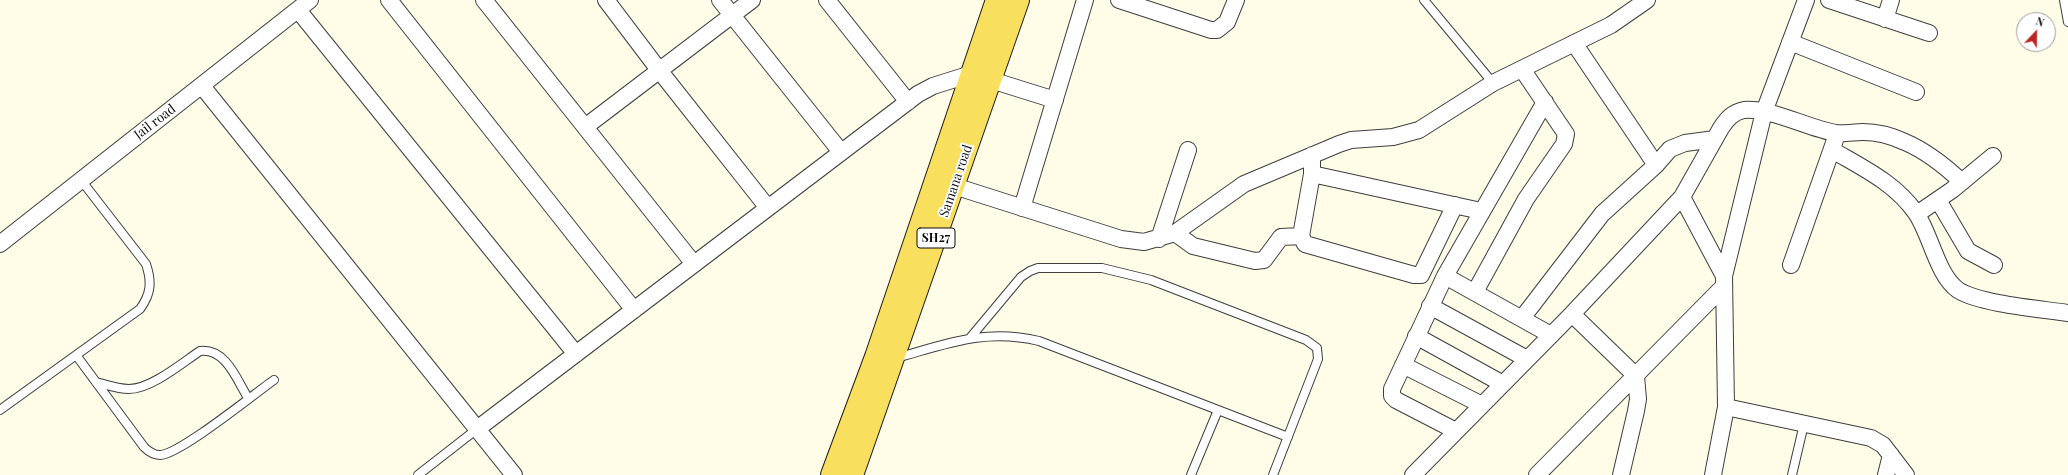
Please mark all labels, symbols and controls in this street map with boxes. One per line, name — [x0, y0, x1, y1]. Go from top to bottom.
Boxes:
north arrow — [2016, 12, 2056, 52]
text: N — [2034, 13, 2047, 30]
street label: Jail road — [131, 101, 179, 143]
street label: Samana road — [936, 143, 976, 219]
road number: SH27 — [917, 228, 955, 248]

